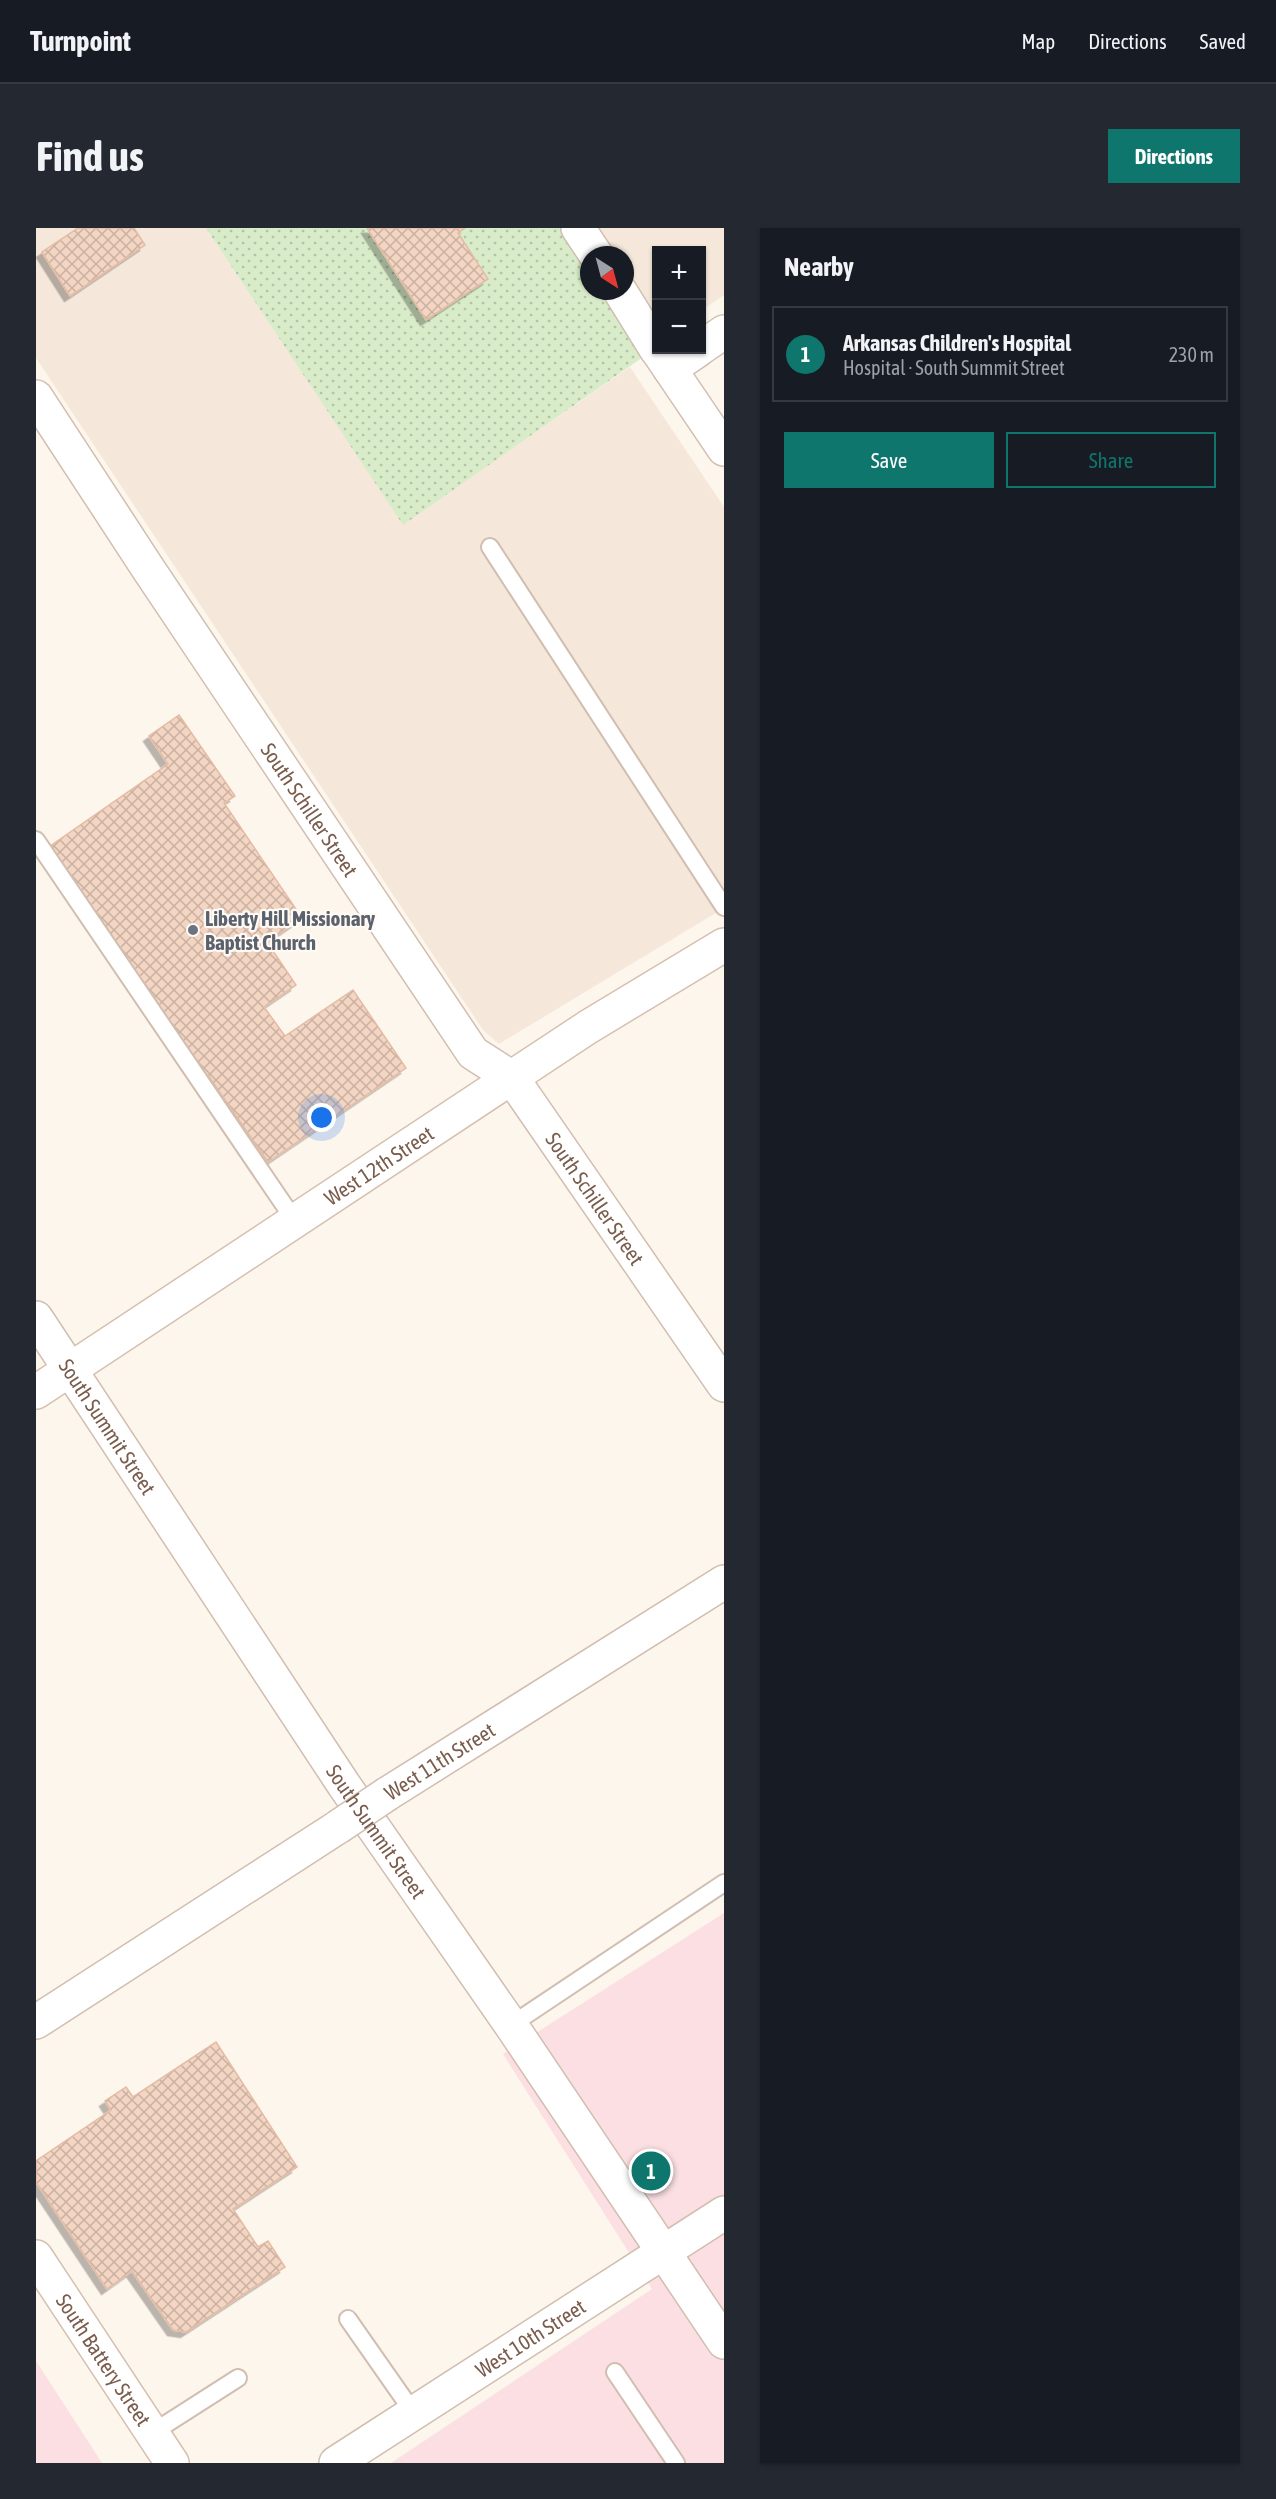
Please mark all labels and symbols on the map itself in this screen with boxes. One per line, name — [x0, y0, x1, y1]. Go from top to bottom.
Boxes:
north arrow — [580, 246, 634, 300]
street label: South Schiller Street — [256, 738, 363, 881]
place label: Liberty Hill Missionary Baptist Church — [205, 906, 376, 954]
marker: Liberty Hill Missionary Baptist Church — [186, 923, 200, 937]
your location — [307, 1103, 336, 1132]
street label: West 12th Street — [320, 1121, 438, 1210]
street label: South Schiller Street — [541, 1128, 649, 1269]
street label: South Summit Street — [54, 1354, 161, 1499]
street label: West 11th Street — [380, 1717, 499, 1805]
street label: South Summit Street — [322, 1760, 431, 1903]
pin: 1 — [632, 2148, 670, 2194]
street label: South Battery Street — [52, 2289, 156, 2430]
street label: West 10th Street — [471, 2294, 589, 2382]

